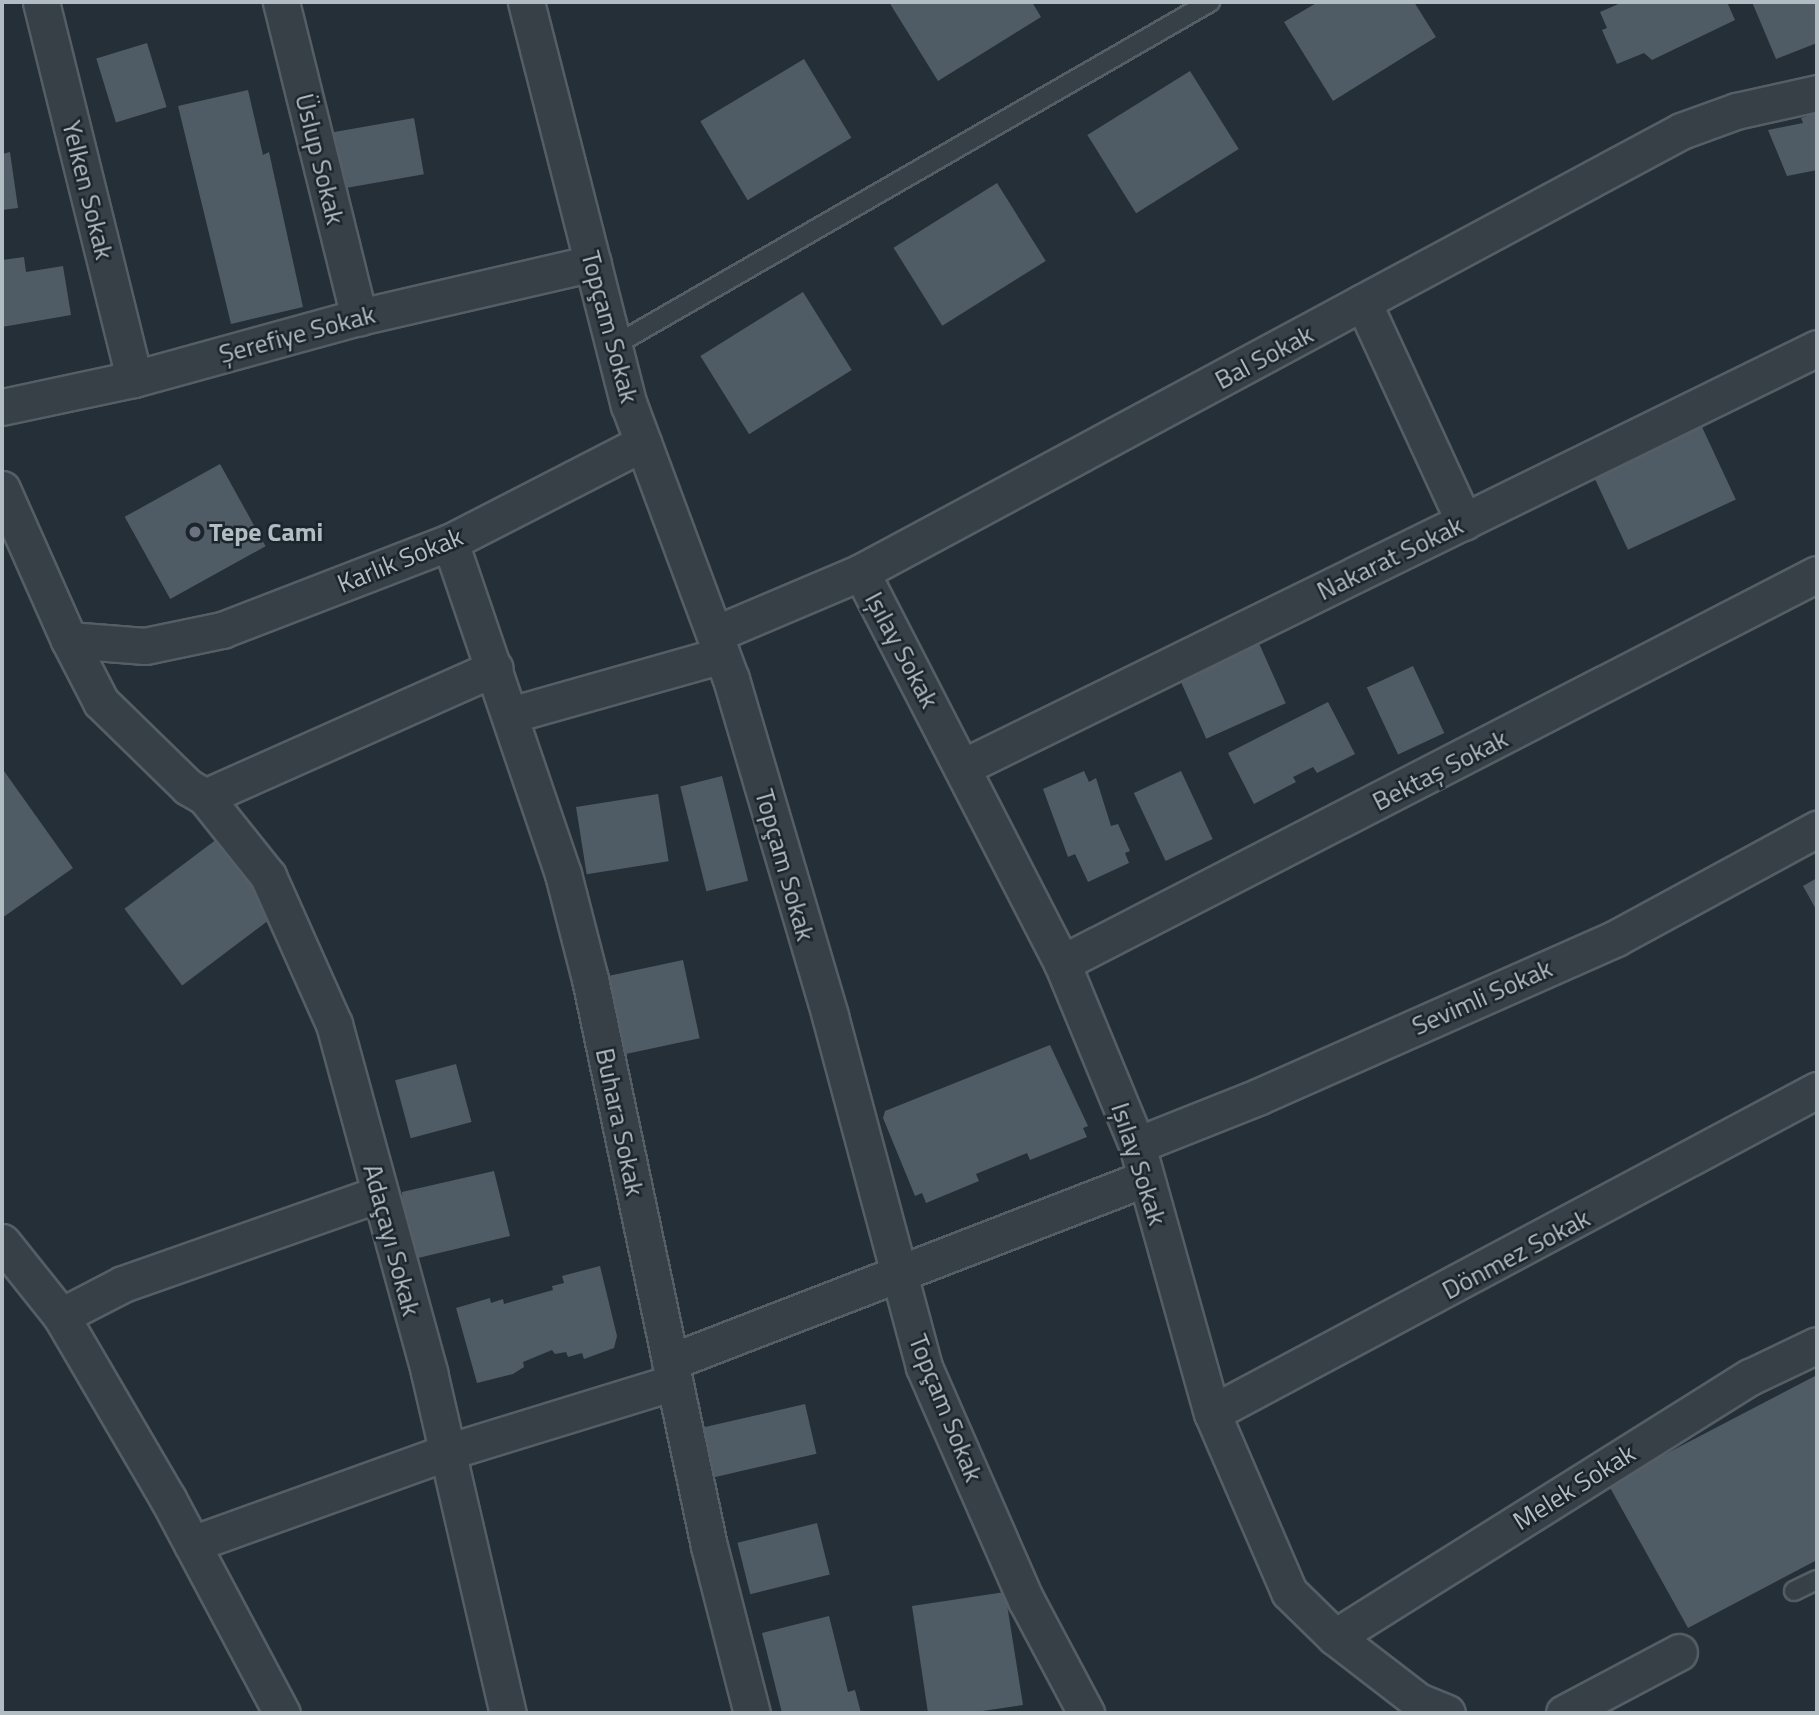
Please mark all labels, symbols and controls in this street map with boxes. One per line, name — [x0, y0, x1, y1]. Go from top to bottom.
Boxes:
street label: Üslup Sokak — [289, 90, 351, 228]
street label: Yelken Sokak — [56, 117, 120, 263]
street label: Topçam Sokak — [575, 248, 645, 406]
street label: Şerefiye Sokak — [216, 298, 378, 370]
street label: Bal Sokak — [1210, 318, 1318, 396]
street label: Nakarat Sokak — [1312, 509, 1468, 607]
place label: Tepe Cami — [209, 516, 323, 548]
street label: Karlık Sokak — [333, 521, 467, 599]
marker: Tepe Cami — [187, 524, 203, 540]
street label: Işılay Sokak — [858, 587, 946, 713]
street label: Bektaş Sokak — [1367, 723, 1513, 817]
street label: Topçam Sokak — [748, 786, 822, 944]
street label: Sevimli Sokak — [1407, 952, 1557, 1042]
street label: Buhara Sokak — [589, 1045, 651, 1199]
street label: Işılay Sokak — [1105, 1099, 1173, 1229]
street label: Adaçayı Sokak — [357, 1161, 427, 1319]
street label: Dönmez Sokak — [1437, 1202, 1595, 1306]
street label: Topçam Sokak — [902, 1330, 990, 1486]
street label: Melek Sokak — [1507, 1437, 1641, 1537]

